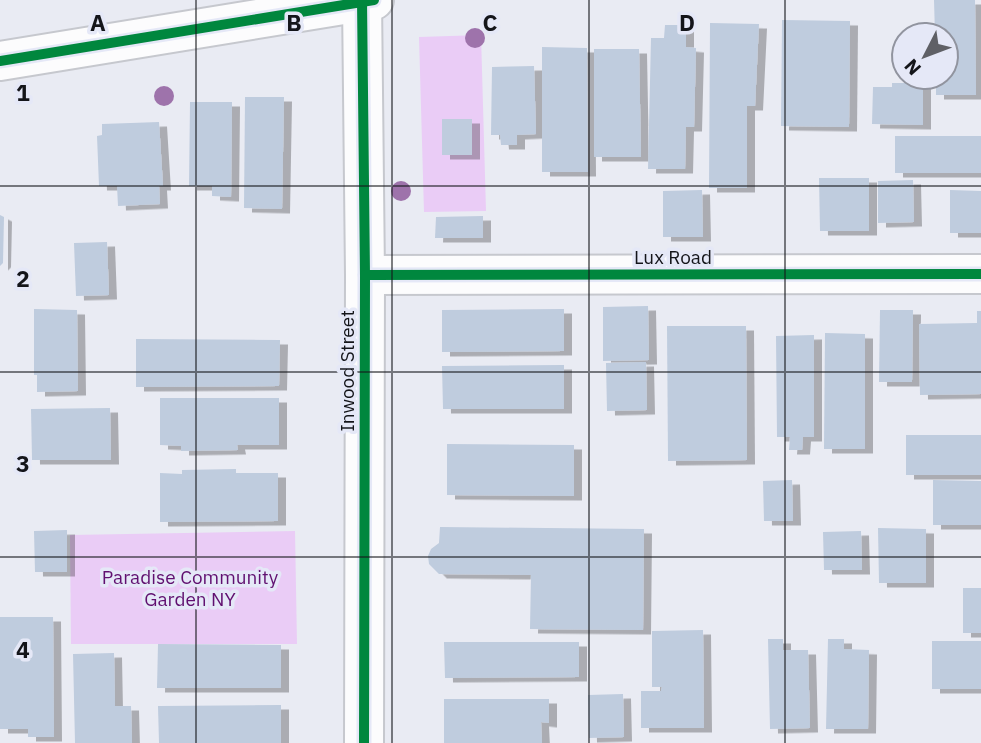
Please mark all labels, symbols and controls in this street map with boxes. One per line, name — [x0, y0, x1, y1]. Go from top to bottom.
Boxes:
text: A — [90, 7, 106, 37]
text: B — [286, 7, 302, 37]
text: C — [483, 7, 498, 37]
text: D — [679, 7, 695, 37]
north arrow — [890, 21, 960, 91]
text: N — [899, 54, 926, 81]
text: 1 — [16, 77, 30, 107]
street label: Lux Road — [634, 245, 712, 269]
text: 2 — [16, 263, 30, 293]
street label: Inwood Street — [335, 310, 359, 432]
text: 3 — [16, 448, 30, 478]
park label: Paradise Community Garden NY — [102, 565, 279, 611]
text: 4 — [16, 634, 30, 664]

